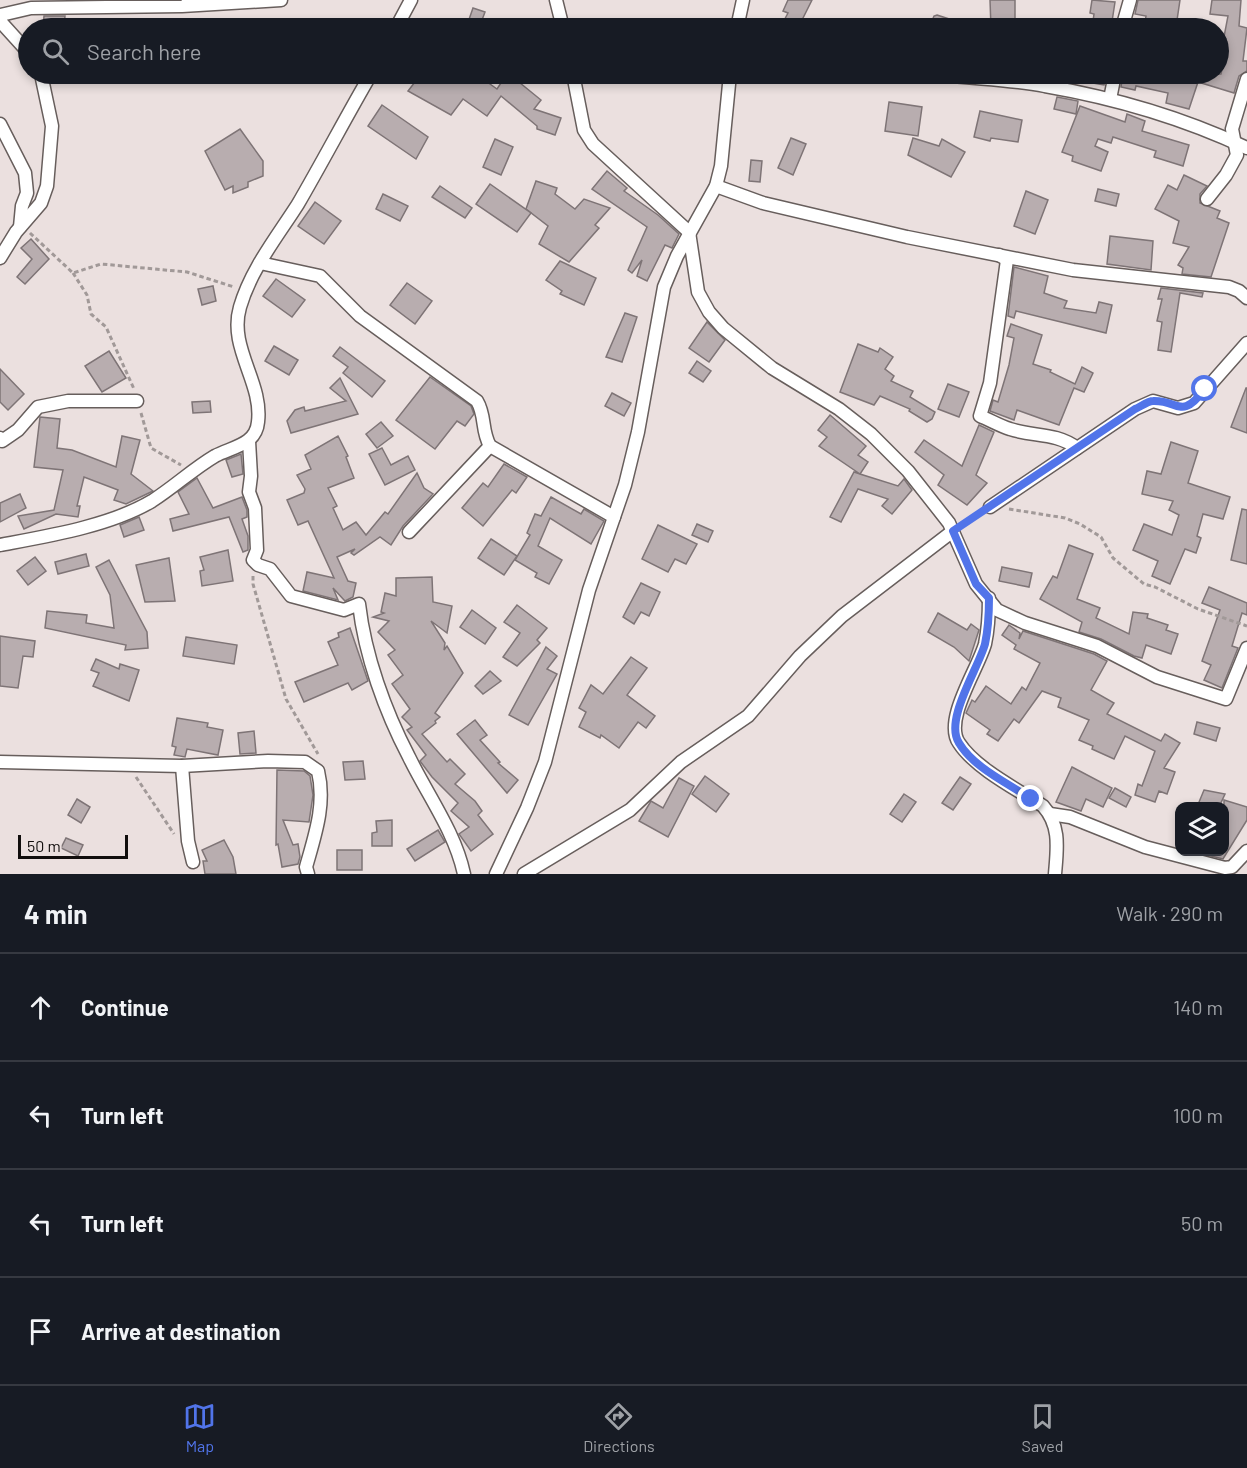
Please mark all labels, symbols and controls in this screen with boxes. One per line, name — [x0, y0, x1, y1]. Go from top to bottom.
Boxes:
search box — [18, 18, 1229, 84]
icon: search — [39, 35, 72, 68]
text: Search here — [87, 38, 201, 64]
route start — [1191, 375, 1217, 401]
route end — [1017, 785, 1043, 811]
map controls — [1175, 802, 1229, 856]
button: layers — [1175, 802, 1229, 856]
scale bar — [18, 832, 128, 860]
text: 50 m — [27, 836, 61, 855]
text: 4 min — [24, 898, 88, 929]
text: Walk · 290 m — [1116, 901, 1223, 925]
icon: ahead — [24, 991, 57, 1024]
text: Continue — [81, 994, 169, 1020]
text: 140 m — [1173, 995, 1223, 1019]
icon: left — [24, 1099, 57, 1132]
text: Turn left — [81, 1102, 164, 1128]
text: 100 m — [1173, 1103, 1223, 1127]
icon: left — [24, 1207, 57, 1240]
text: Turn left — [81, 1210, 164, 1236]
text: 50 m — [1181, 1211, 1223, 1235]
icon: arrive — [24, 1315, 57, 1348]
text: Arrive at destination — [81, 1318, 280, 1344]
tab: Map — [183, 1400, 216, 1455]
tab: Directions — [583, 1400, 655, 1455]
tab: Saved — [1022, 1400, 1064, 1455]

